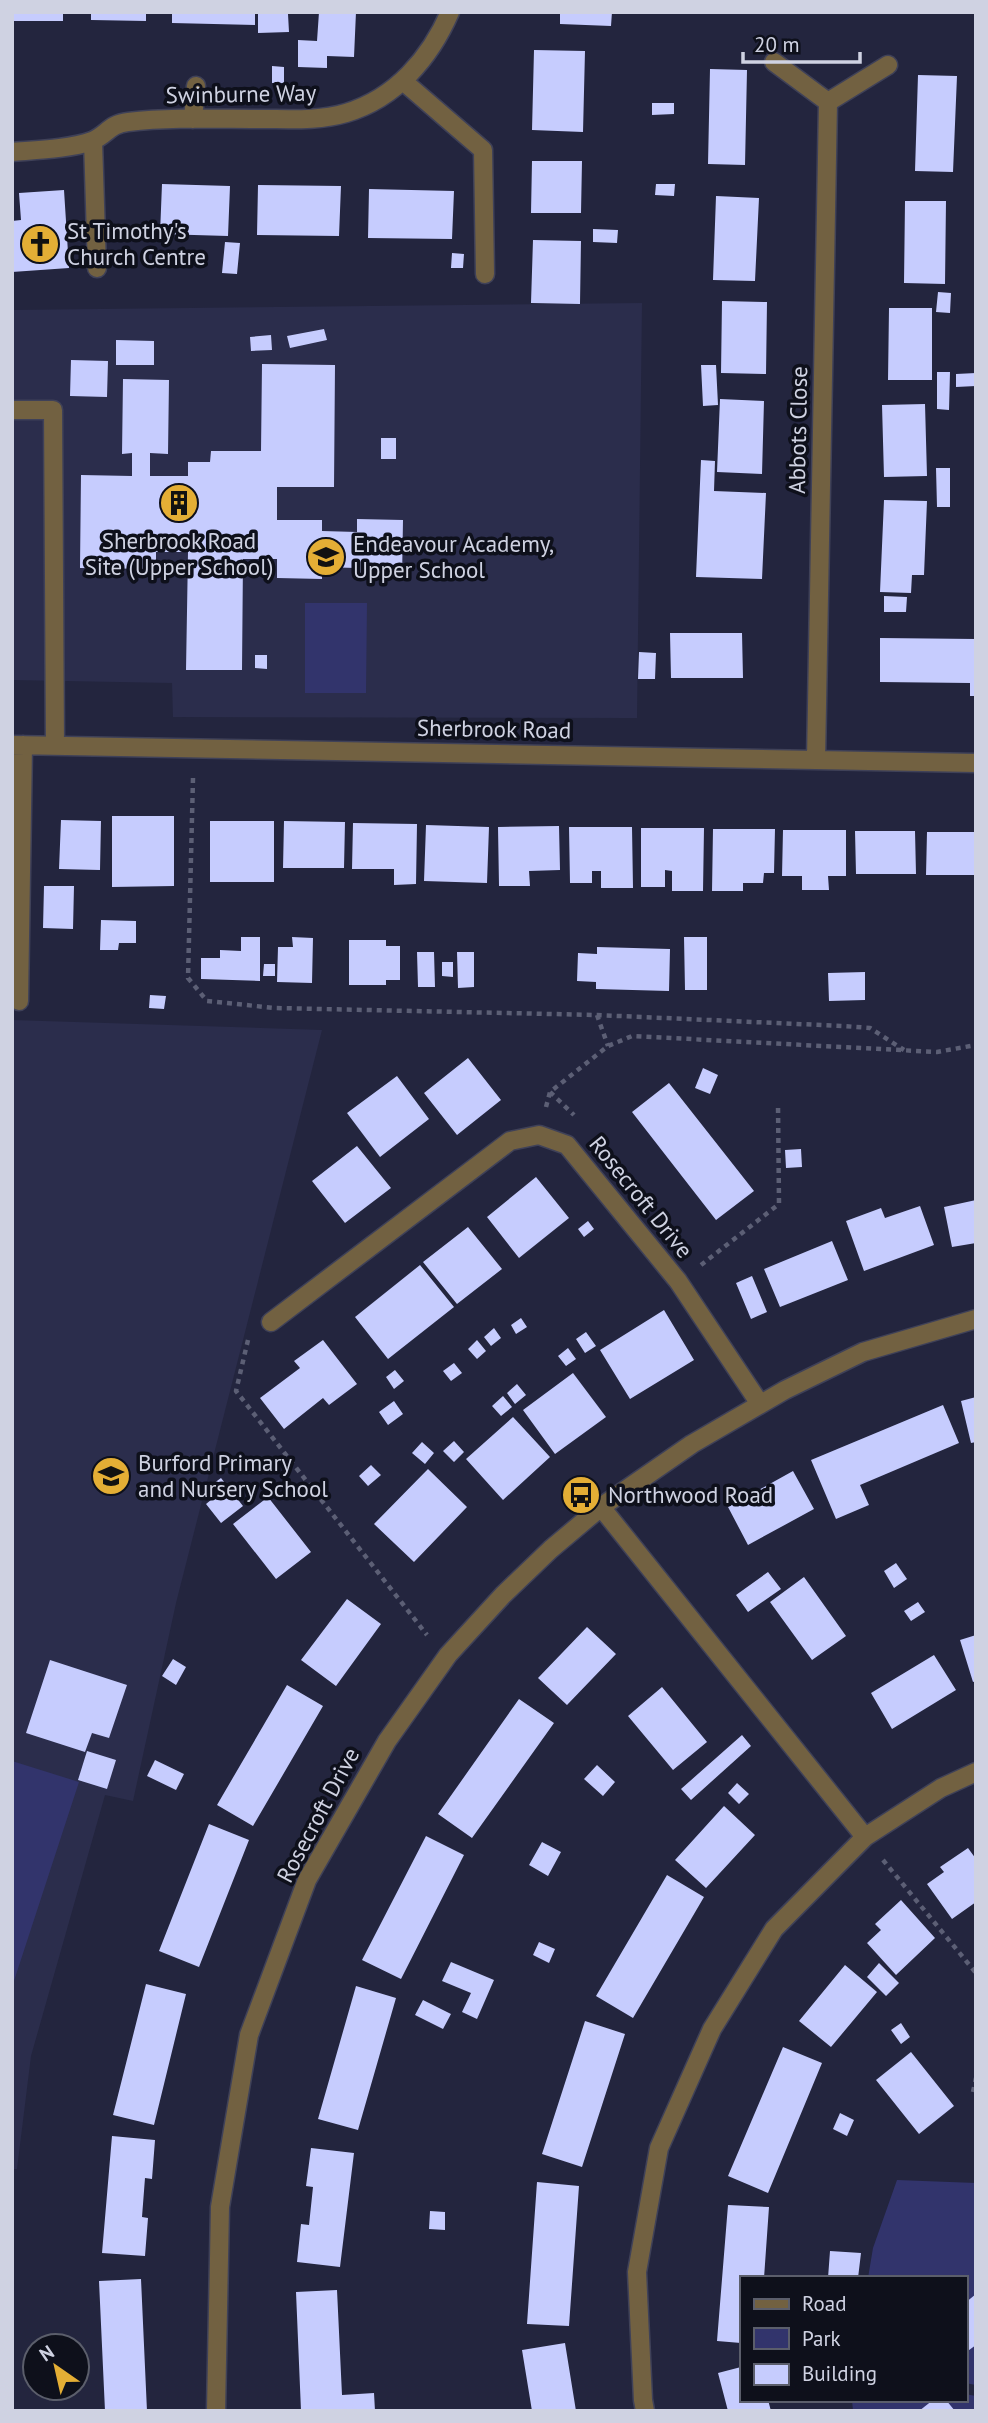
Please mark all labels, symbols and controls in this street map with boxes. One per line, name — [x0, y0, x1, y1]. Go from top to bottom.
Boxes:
scale bar — [743, 21, 860, 65]
text: 20 m — [754, 31, 800, 58]
street label: Swinburne Way — [165, 78, 317, 109]
place label: St Timothy's Church Centre — [67, 216, 206, 271]
church icon: St Timothy's Church Centre — [19, 223, 61, 265]
street label: Abbots Close — [782, 366, 813, 494]
building icon: Sherbrook Road Site (Upper School) — [158, 482, 200, 524]
place label: Sherbrook Road Site (Upper School) — [85, 526, 273, 581]
place label: Endeavour Academy, Upper School — [353, 529, 554, 584]
school or university icon: Endeavour Academy, Upper School — [305, 536, 347, 578]
street label: Sherbrook Road — [417, 713, 571, 744]
street label: Rosecroft Drive — [583, 1130, 699, 1264]
place label: Burford Primary and Nursery School — [138, 1448, 328, 1503]
school or university icon: Burford Primary and Nursery School — [90, 1455, 132, 1497]
bus stop icon: Northwood Road — [560, 1474, 602, 1516]
place label: Northwood Road — [608, 1480, 773, 1509]
street label: Rosecroft Drive — [270, 1742, 365, 1887]
legend — [740, 2276, 967, 2402]
text: Road — [802, 2290, 846, 2317]
text: Park — [802, 2325, 841, 2352]
north arrow — [21, 2332, 91, 2402]
text: N — [35, 2339, 58, 2366]
text: Building — [802, 2360, 877, 2387]

